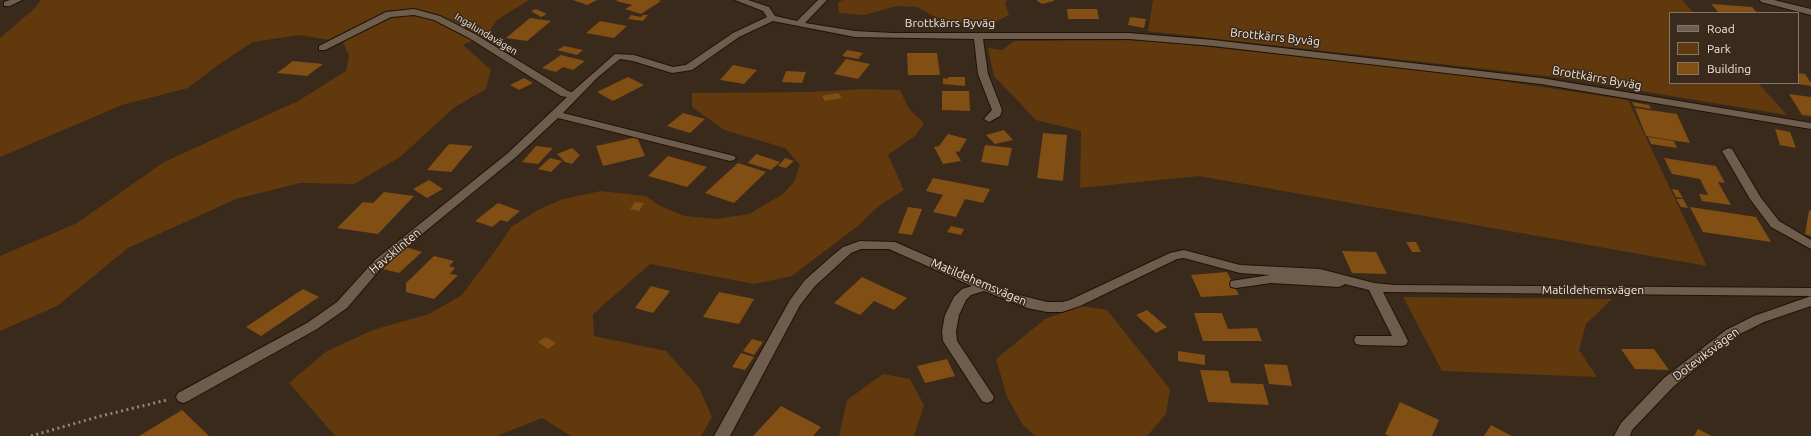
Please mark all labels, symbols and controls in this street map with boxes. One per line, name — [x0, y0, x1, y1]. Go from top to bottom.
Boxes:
street label: Ingalundavägen — [452, 11, 520, 57]
legend — [1669, 12, 1799, 84]
street label: Brottkärrs Byväg — [905, 16, 995, 30]
text: Road — [1707, 22, 1735, 35]
street label: Brottkärrs Byväg — [1229, 25, 1321, 49]
text: Park — [1707, 42, 1731, 55]
text: Building — [1707, 62, 1751, 75]
street label: Brottkärrs Byväg — [1551, 63, 1643, 93]
street label: Havsklinten — [366, 225, 424, 277]
street label: Matildehemsvägen — [929, 255, 1029, 309]
street label: Matildehemsvägen — [1542, 283, 1644, 297]
street label: Doteviksvägen — [1670, 324, 1742, 384]

